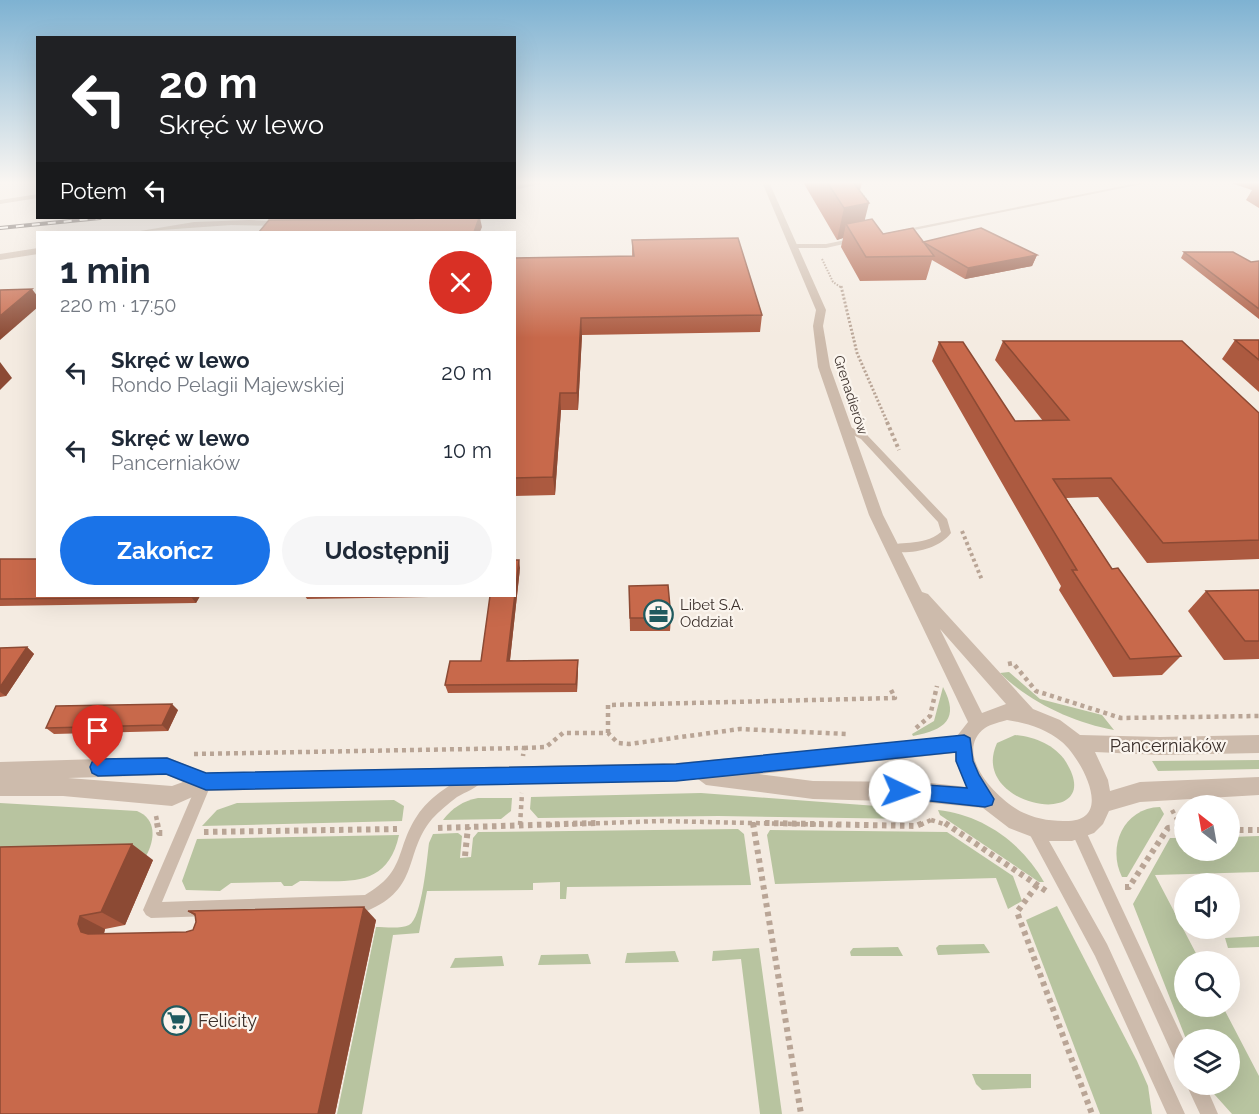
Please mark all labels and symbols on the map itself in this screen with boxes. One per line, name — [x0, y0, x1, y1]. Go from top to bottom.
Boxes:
street label: Grenadierów — [831, 353, 872, 437]
place label: Libet S.A. Oddział — [680, 596, 744, 631]
office icon: Libet S.A. Oddział — [643, 598, 675, 630]
pin — [72, 705, 123, 767]
street label: Pancerniaków — [1110, 735, 1227, 756]
position arrow — [868, 759, 932, 823]
north arrow — [1174, 795, 1240, 861]
supermarket icon: Felicity — [161, 1004, 193, 1036]
place label: Felicity — [198, 1010, 257, 1031]

